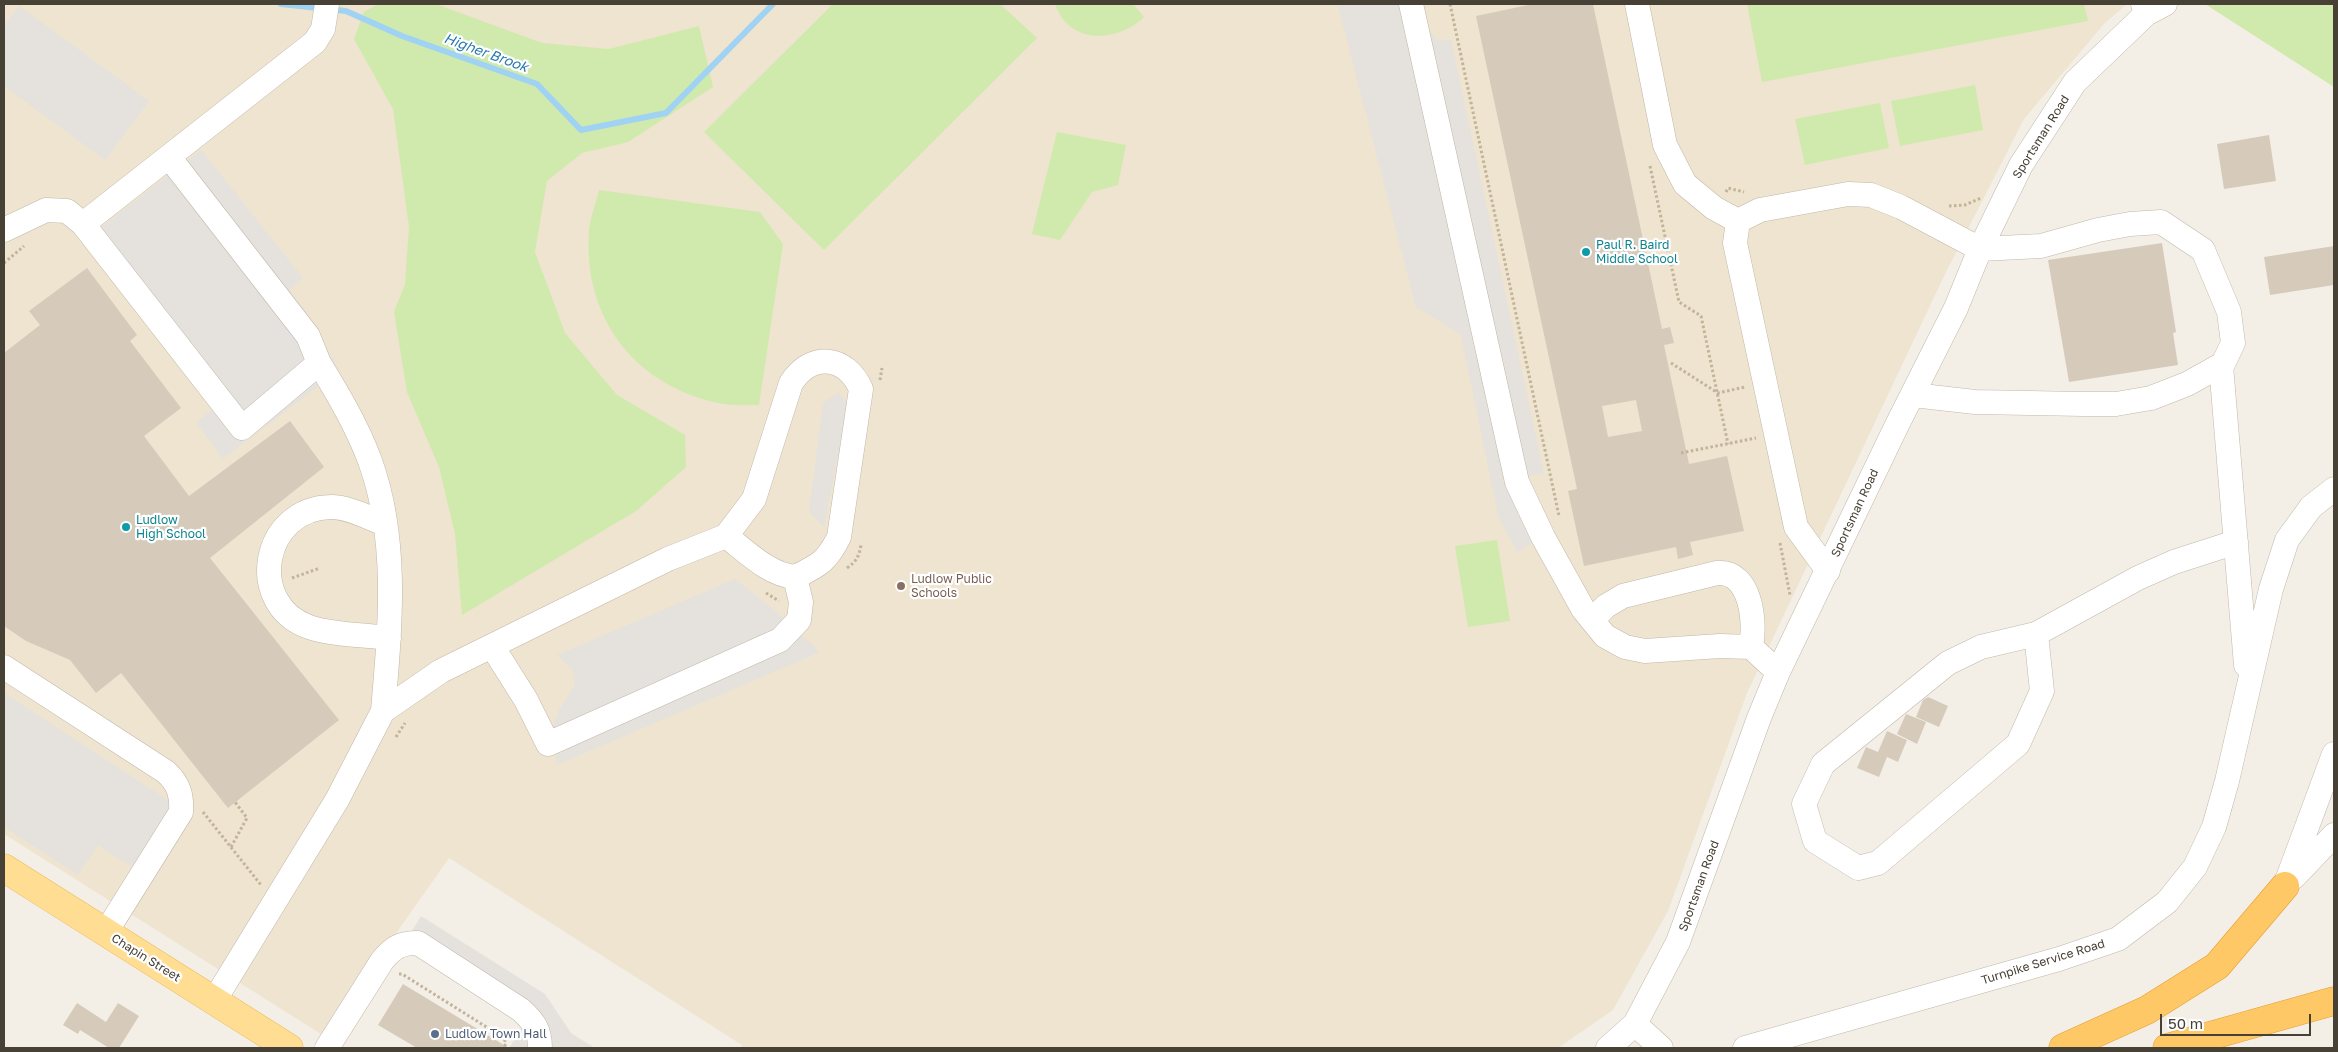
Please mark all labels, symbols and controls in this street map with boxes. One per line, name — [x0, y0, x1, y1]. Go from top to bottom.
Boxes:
water label: Higher Brook — [442, 30, 530, 76]
street label: Sportsman Road — [2010, 93, 2072, 181]
place label: Paul R. Baird Middle School — [1596, 238, 1678, 266]
marker: Paul R. Baird Middle School — [1580, 246, 1592, 258]
street label: Sportsman Road — [1828, 467, 1882, 559]
place label: Ludlow High School — [136, 513, 206, 541]
marker: Ludlow High School — [120, 521, 132, 533]
place label: Ludlow Public Schools — [911, 572, 992, 600]
marker: Ludlow Public Schools — [895, 580, 907, 592]
street label: Sportsman Road — [1676, 839, 1722, 933]
street label: Chapin Street — [109, 931, 183, 985]
street label: Turnpike Service Road — [1980, 936, 2106, 988]
scale bar — [2163, 1004, 2314, 1036]
text: 50 m — [2168, 1014, 2203, 1032]
place label: Ludlow Town Hall — [445, 1027, 547, 1041]
marker: Ludlow Town Hall — [429, 1028, 441, 1040]

